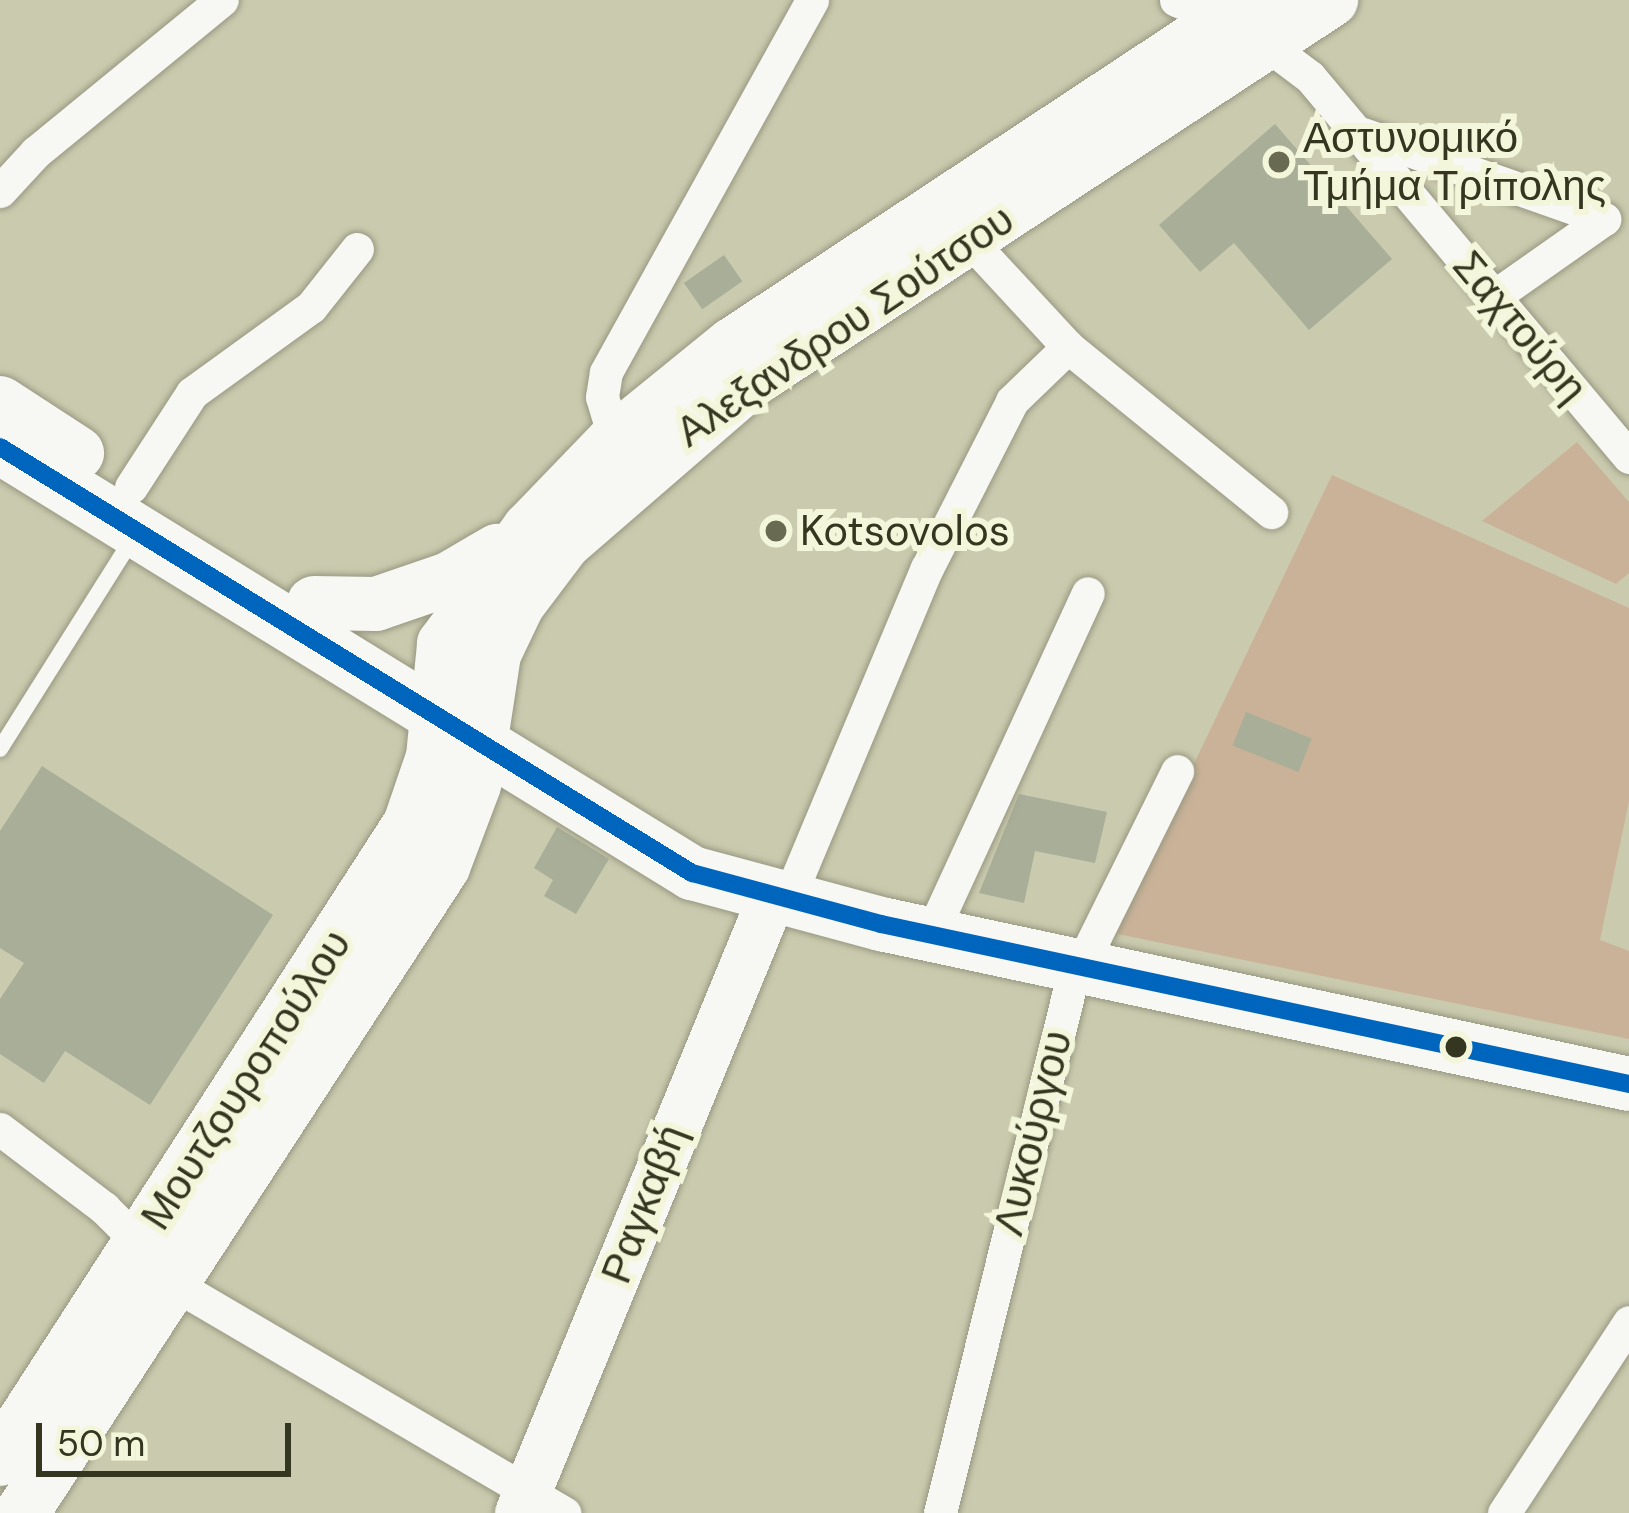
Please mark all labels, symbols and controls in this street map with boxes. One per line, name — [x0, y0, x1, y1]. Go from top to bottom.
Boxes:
place label: Αστυνομικό Τμήμα Τρίπολης — [1303, 113, 1606, 212]
marker: Αστυνομικό Τμήμα Τρίπολης — [1266, 149, 1292, 175]
street label: Αλεξανδρου Σούτσου — [667, 194, 1023, 458]
street label: Σαχτούρη — [1442, 241, 1598, 413]
place label: Kotsovolos — [800, 506, 1010, 556]
marker: Kotsovolos — [763, 518, 789, 544]
street label: Μουτζουροπούλου — [130, 921, 362, 1239]
street label: Λυκούργου — [983, 1025, 1083, 1241]
unlabelled marker — [1445, 1036, 1467, 1058]
street label: Ραγκαβή — [591, 1118, 697, 1290]
scale bar — [42, 1399, 297, 1473]
text: 50 m — [57, 1420, 145, 1467]

